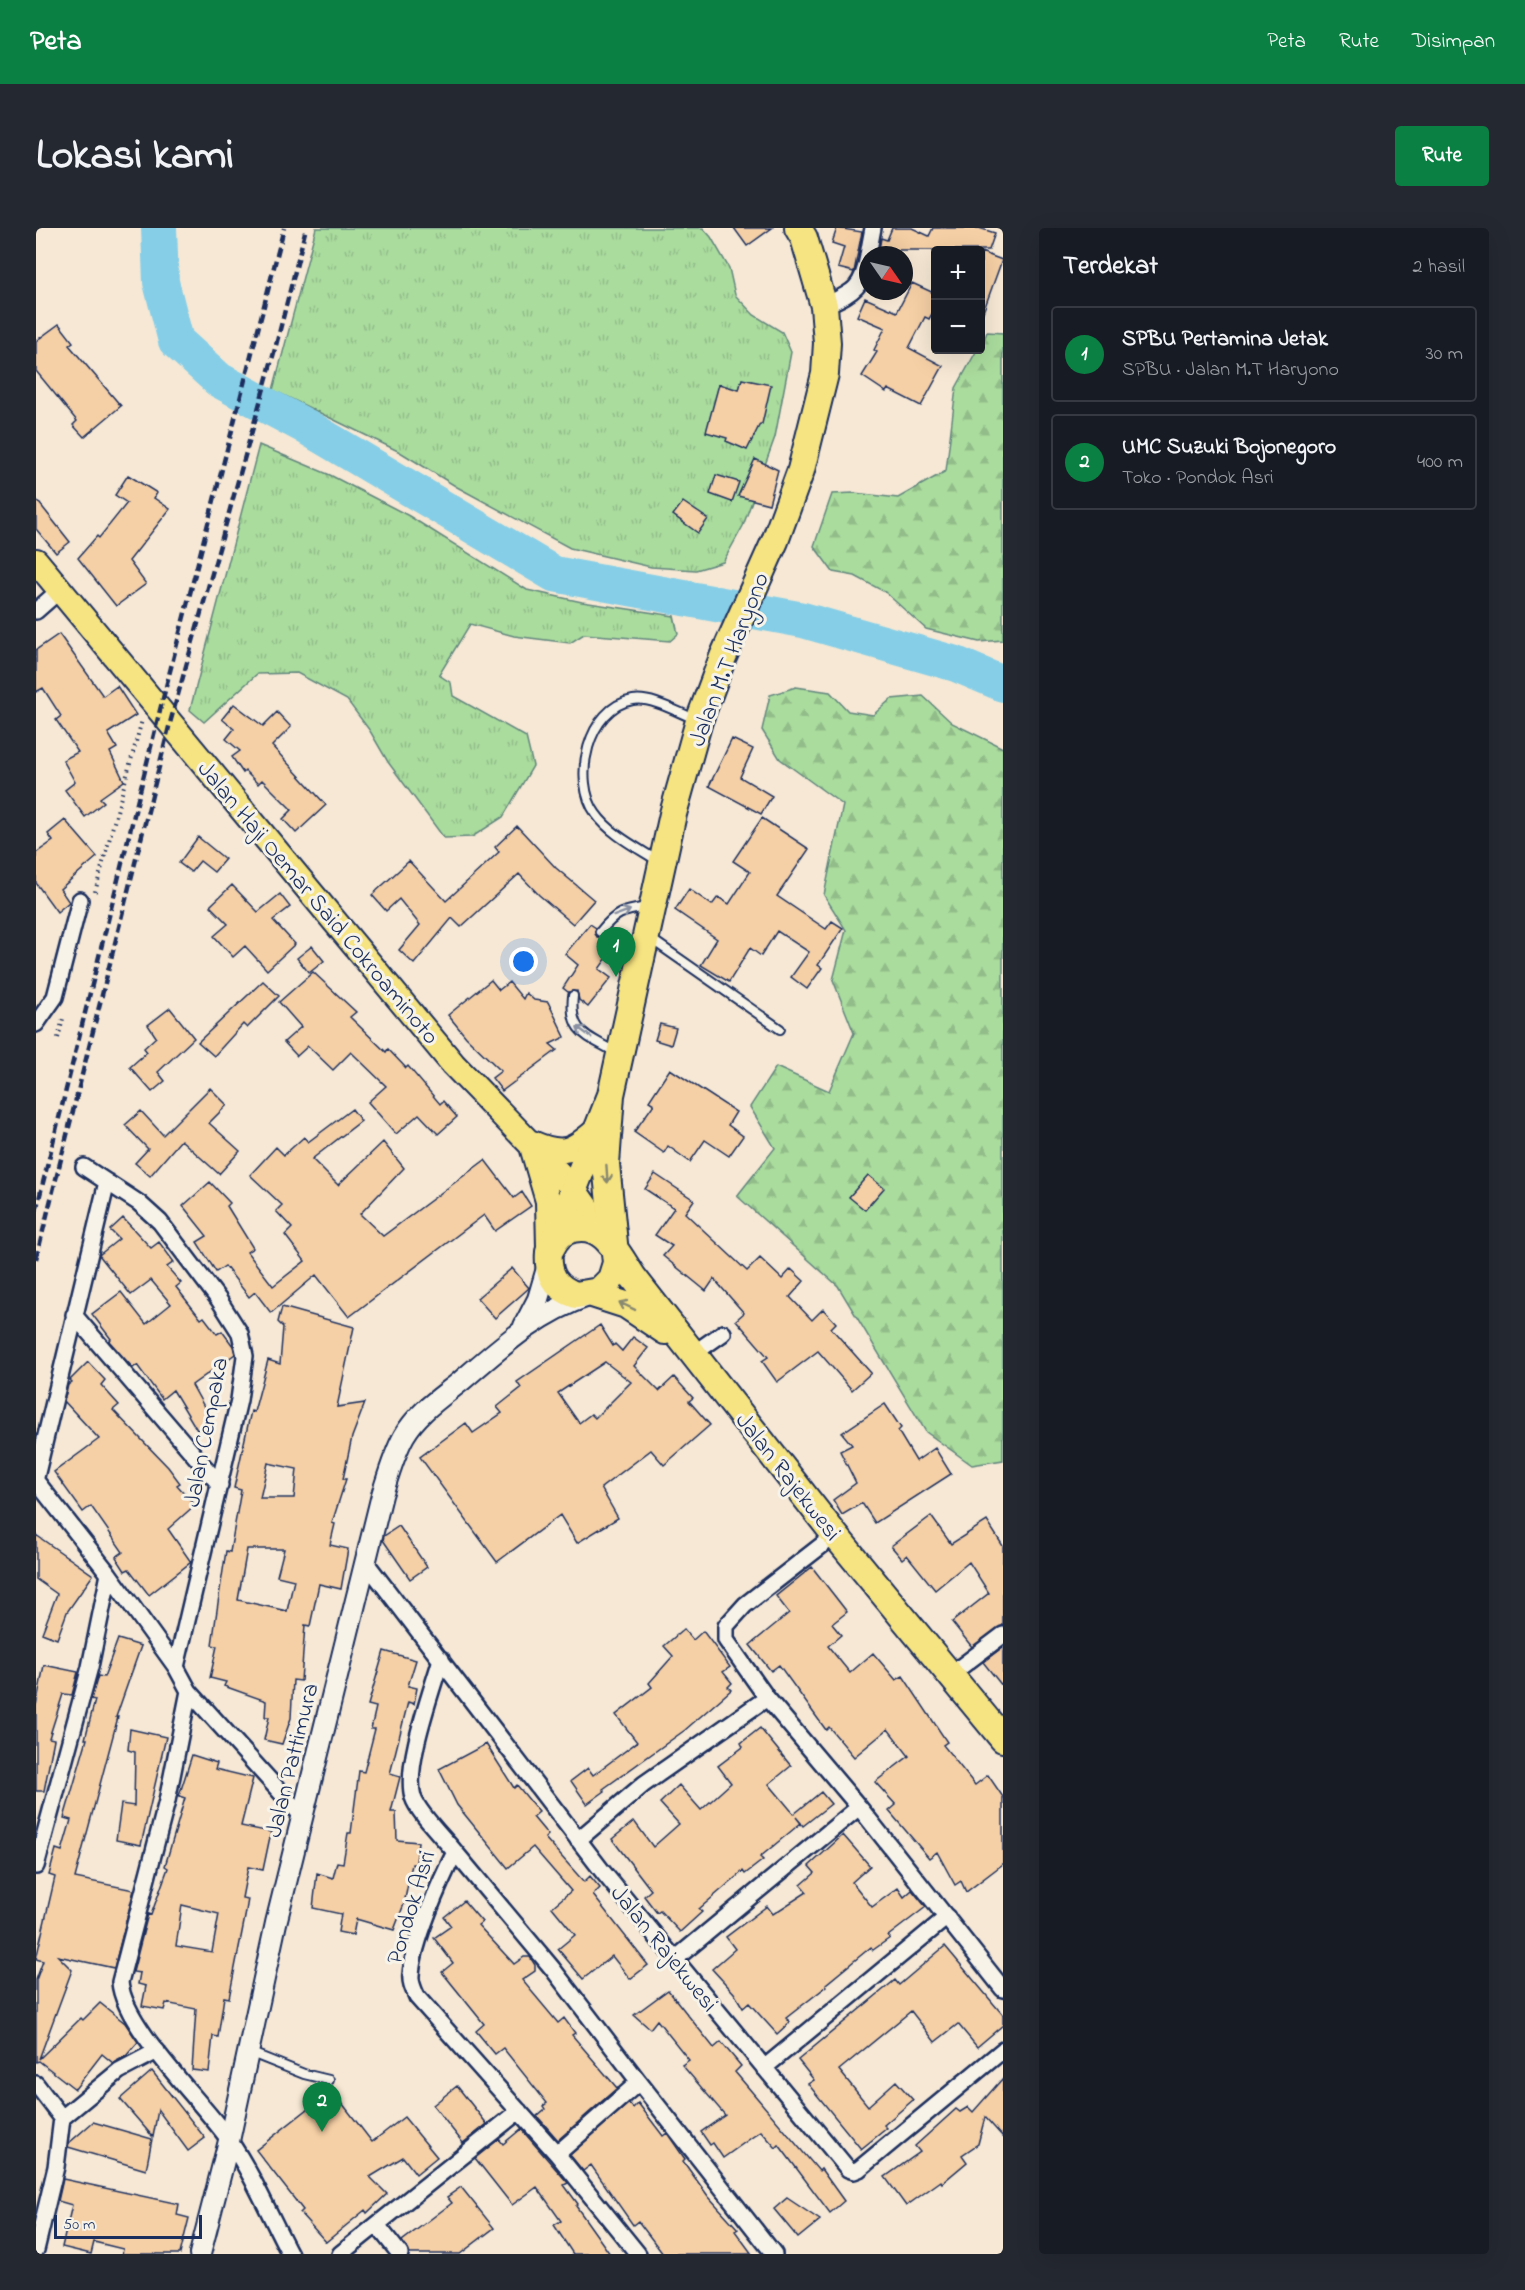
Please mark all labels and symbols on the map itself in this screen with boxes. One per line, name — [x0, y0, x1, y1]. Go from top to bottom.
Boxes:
north arrow — [859, 246, 913, 300]
street label: Jalan M.T Haryono — [681, 568, 781, 752]
street label: Jalan Haji Oemar Said Cokroaminoto — [188, 754, 447, 1053]
one-way arrow — [613, 907, 631, 918]
pin: 1 — [596, 928, 636, 977]
your location — [509, 947, 538, 976]
one-way arrow — [577, 1026, 593, 1038]
one-way arrow — [602, 1164, 613, 1184]
one-way arrow — [618, 1300, 636, 1311]
street label: Jalan Cempaka — [176, 1355, 239, 1510]
street label: Jalan Rajekwesi — [726, 1406, 848, 1549]
street label: Jalan Pattimura — [257, 1680, 330, 1842]
street label: Pondok Asri — [379, 1847, 446, 1969]
street label: Jalan Rajekwesi — [601, 1878, 725, 2021]
pin: 2 — [302, 2082, 342, 2132]
scale bar — [54, 2212, 202, 2240]

